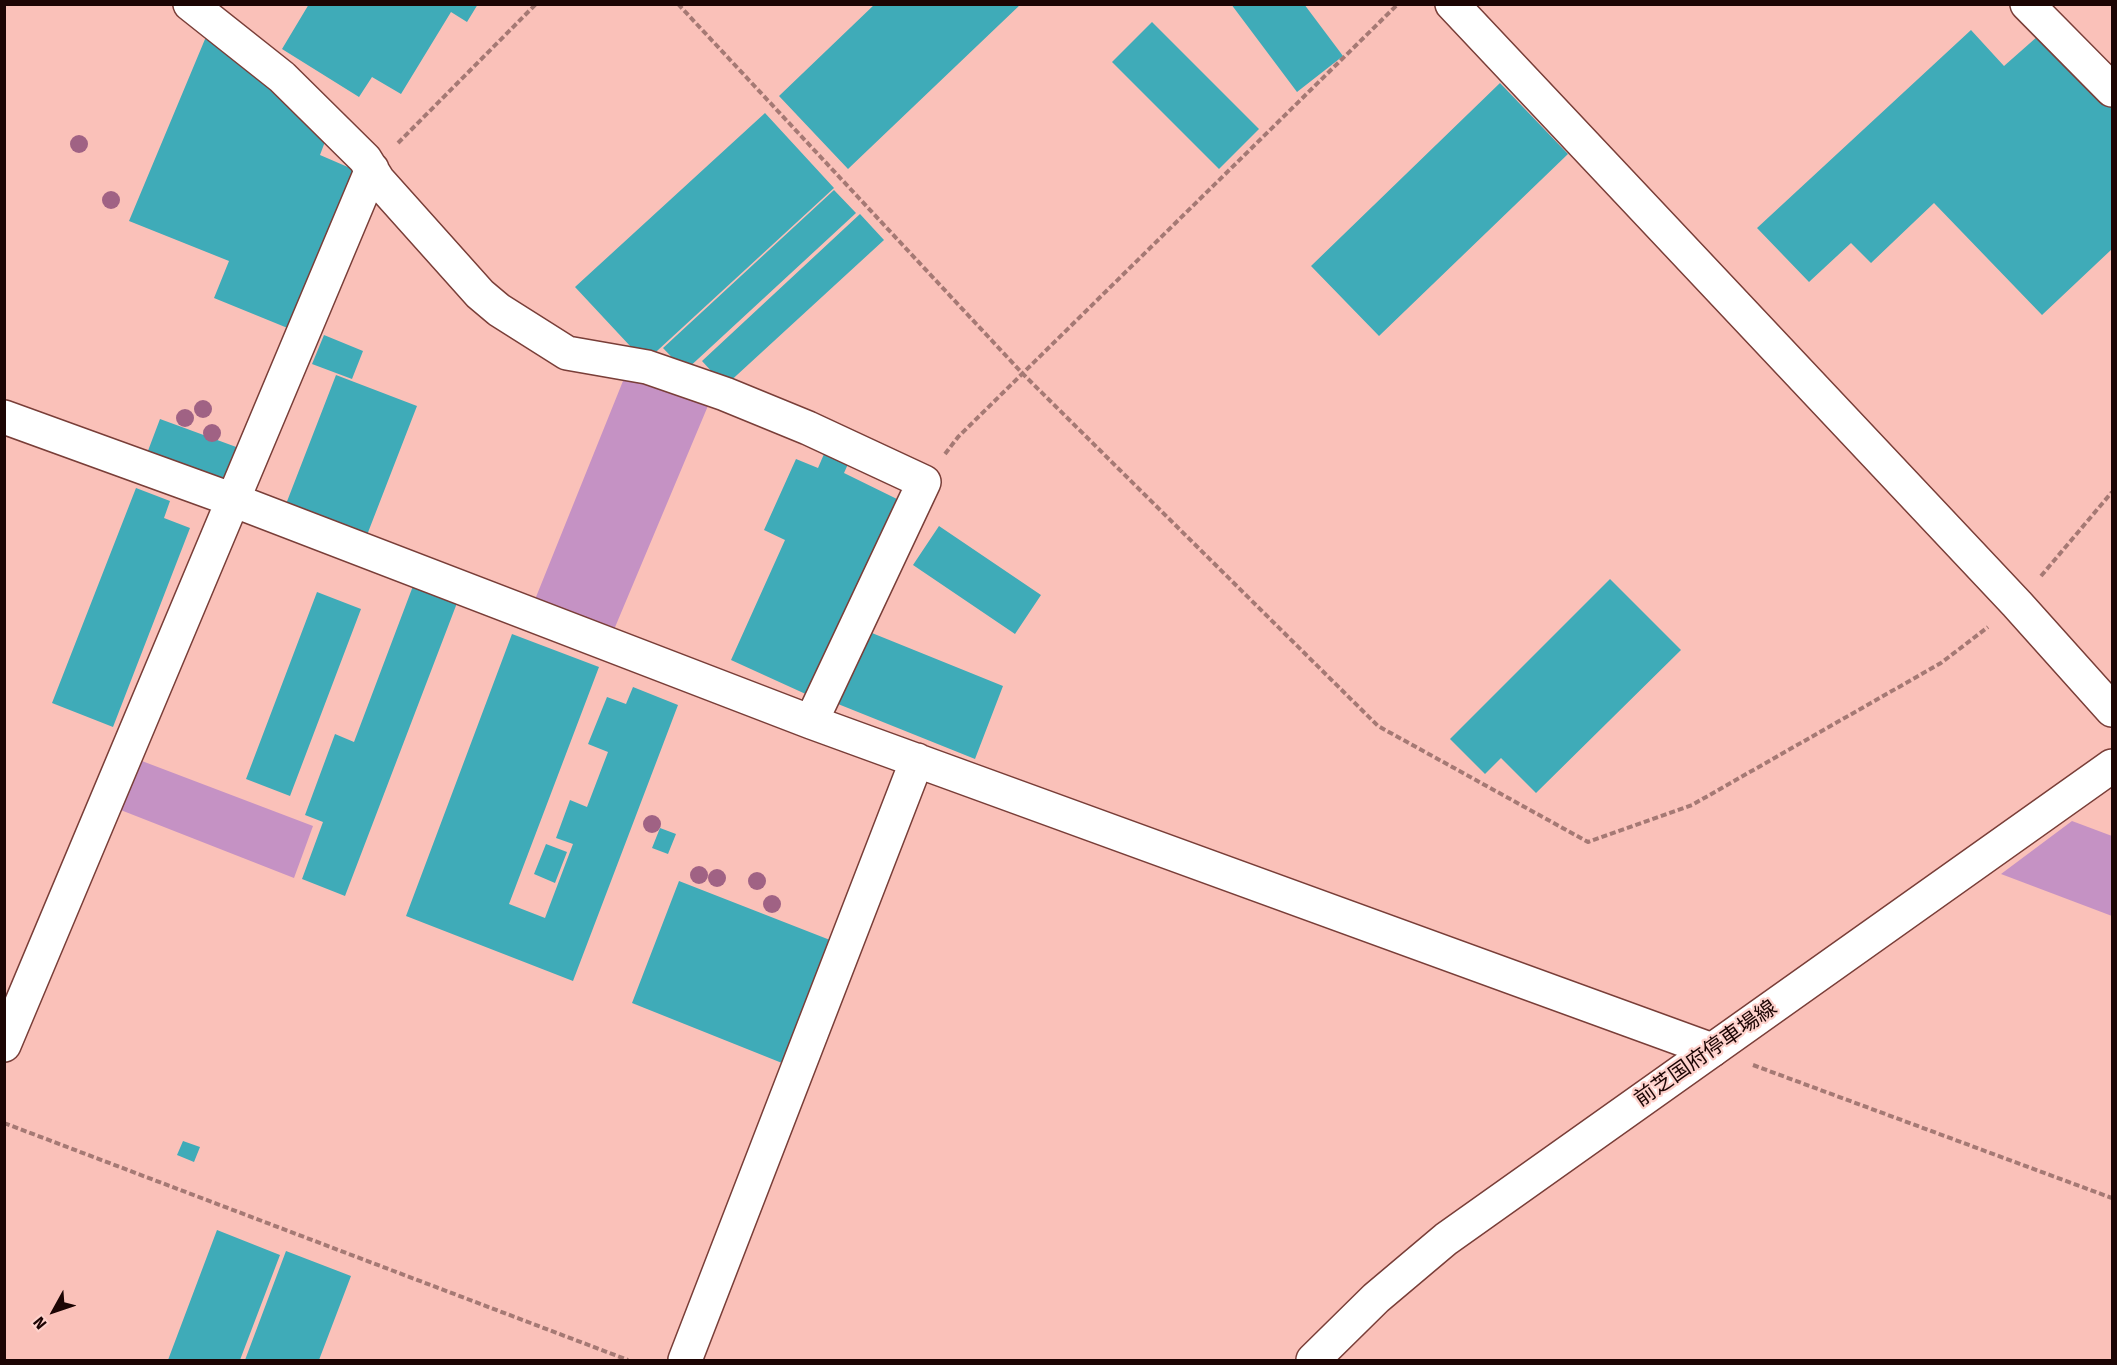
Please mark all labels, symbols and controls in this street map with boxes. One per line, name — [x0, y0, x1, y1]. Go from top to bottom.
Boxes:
street label: 前芝国府停車場線 — [1630, 995, 1782, 1113]
north arrow — [24, 1281, 84, 1341]
text: N — [29, 1313, 51, 1333]

